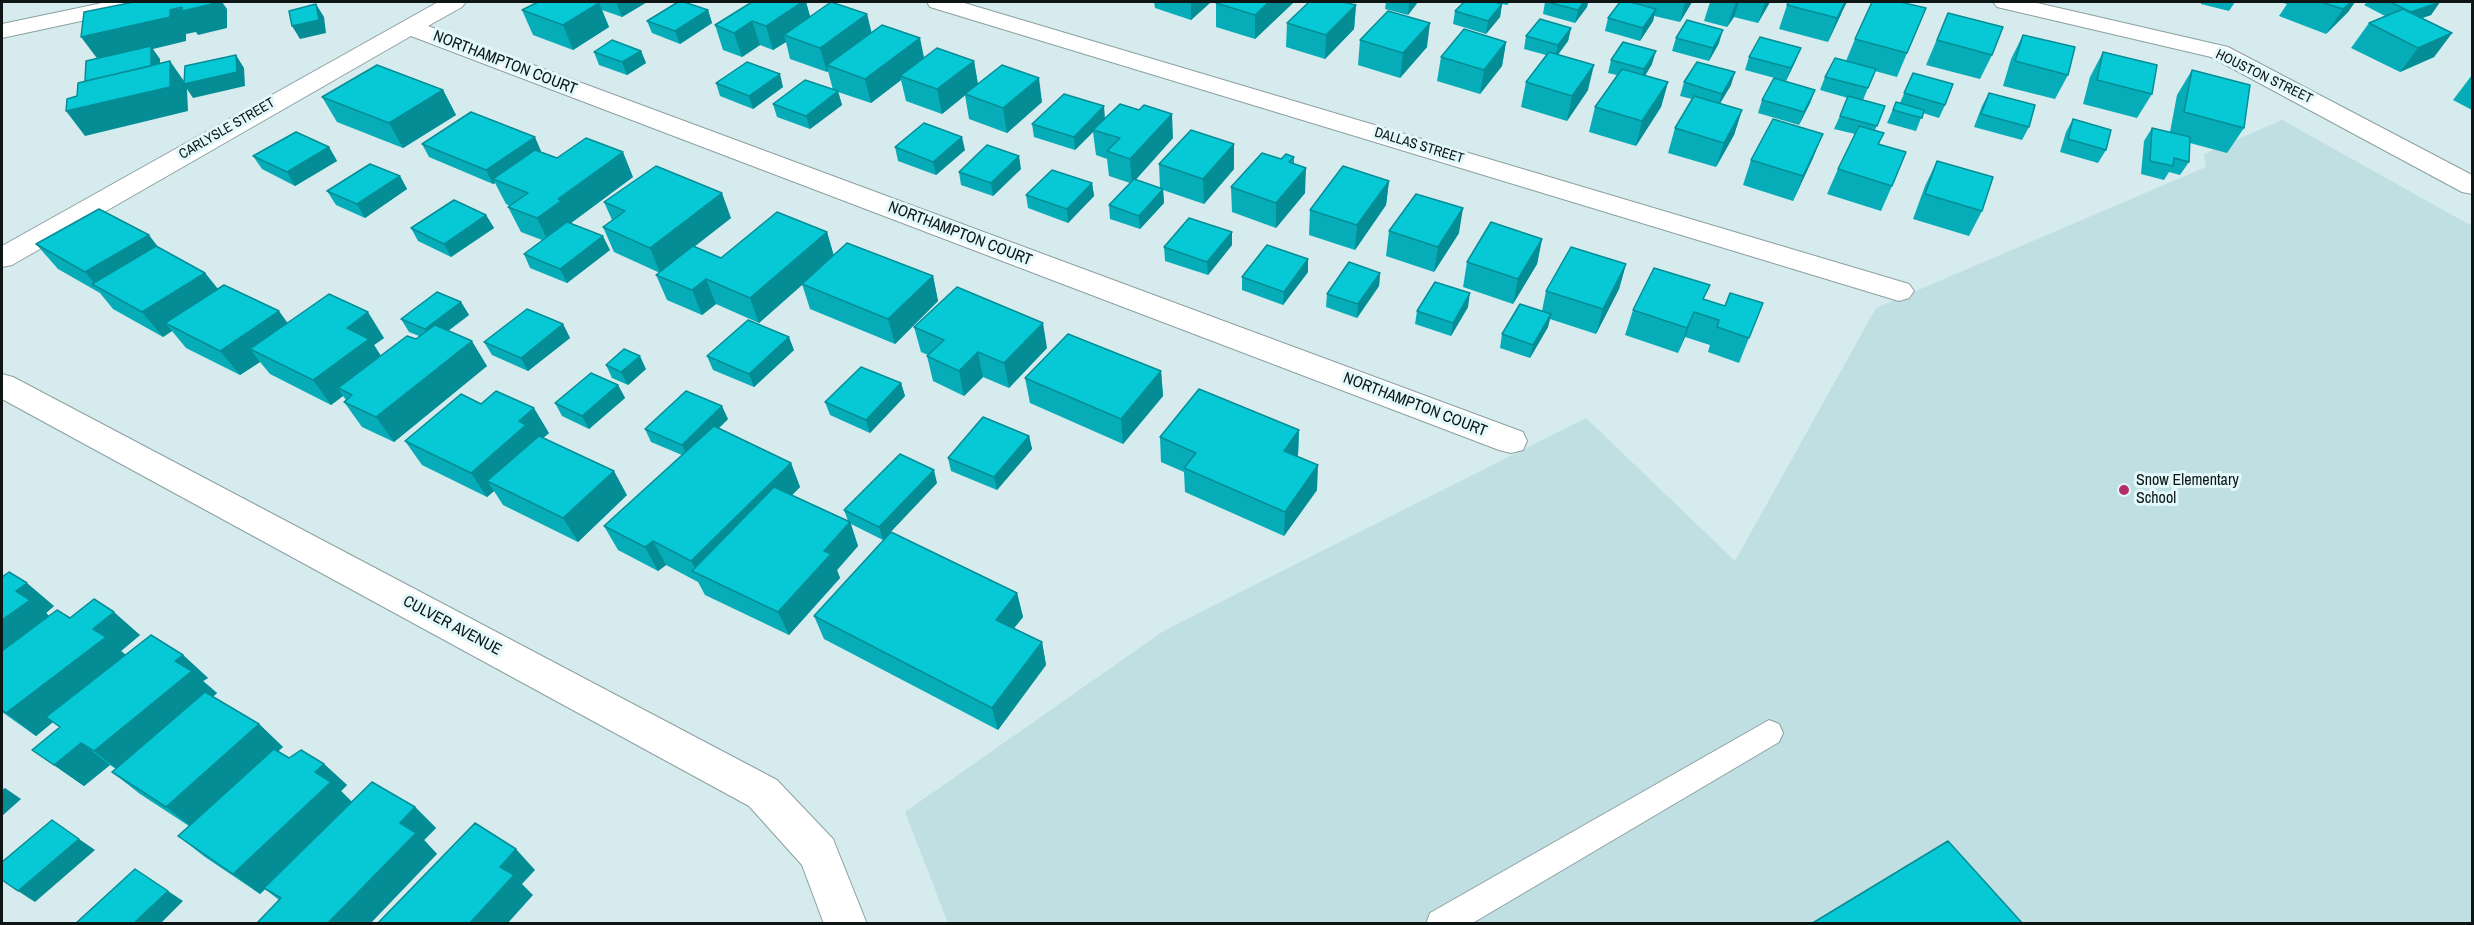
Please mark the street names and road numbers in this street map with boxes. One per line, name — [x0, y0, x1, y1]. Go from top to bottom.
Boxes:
street label: NORTHAMPTON COURT — [430, 27, 580, 99]
street label: HOUSTON STREET — [2213, 46, 2315, 108]
street label: CARLYSLE STREET — [176, 95, 278, 163]
street label: DALLAS STREET — [1372, 124, 1466, 168]
street label: NORTHAMPTON COURT — [885, 198, 1035, 270]
street label: NORTHAMPTON COURT — [1340, 369, 1490, 441]
street label: CULVER AVENUE — [399, 592, 505, 660]

